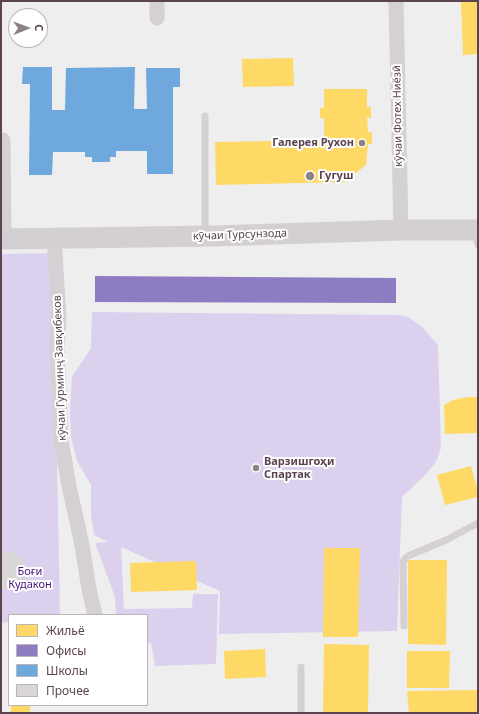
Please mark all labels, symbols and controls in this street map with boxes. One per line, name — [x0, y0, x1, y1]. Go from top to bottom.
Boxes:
north arrow — [8, 8, 48, 48]
text: С — [32, 24, 47, 31]
street label: кӯчаи Фотех Ниёзӣ — [391, 65, 405, 167]
place label: Галерея Рухон — [272, 136, 354, 150]
marker: Галерея Рухон — [357, 138, 367, 148]
place label: Гугуш — [319, 169, 353, 183]
marker: Гугуш — [304, 170, 316, 182]
street label: кӯчаи Турсунзода — [193, 227, 287, 243]
street label: кӯчаи Гурминҷ Завқибеков — [51, 295, 69, 441]
place label: Варзишгоҳи Спартак — [264, 455, 334, 481]
marker: Варзишгоҳи Спартак — [251, 463, 261, 473]
park label: Боғи Кудакон — [8, 565, 52, 591]
legend — [8, 614, 148, 706]
text: Жильё — [46, 622, 85, 639]
text: Офисы — [46, 642, 86, 659]
text: Школы — [46, 662, 88, 679]
text: Прочее — [46, 682, 89, 699]

